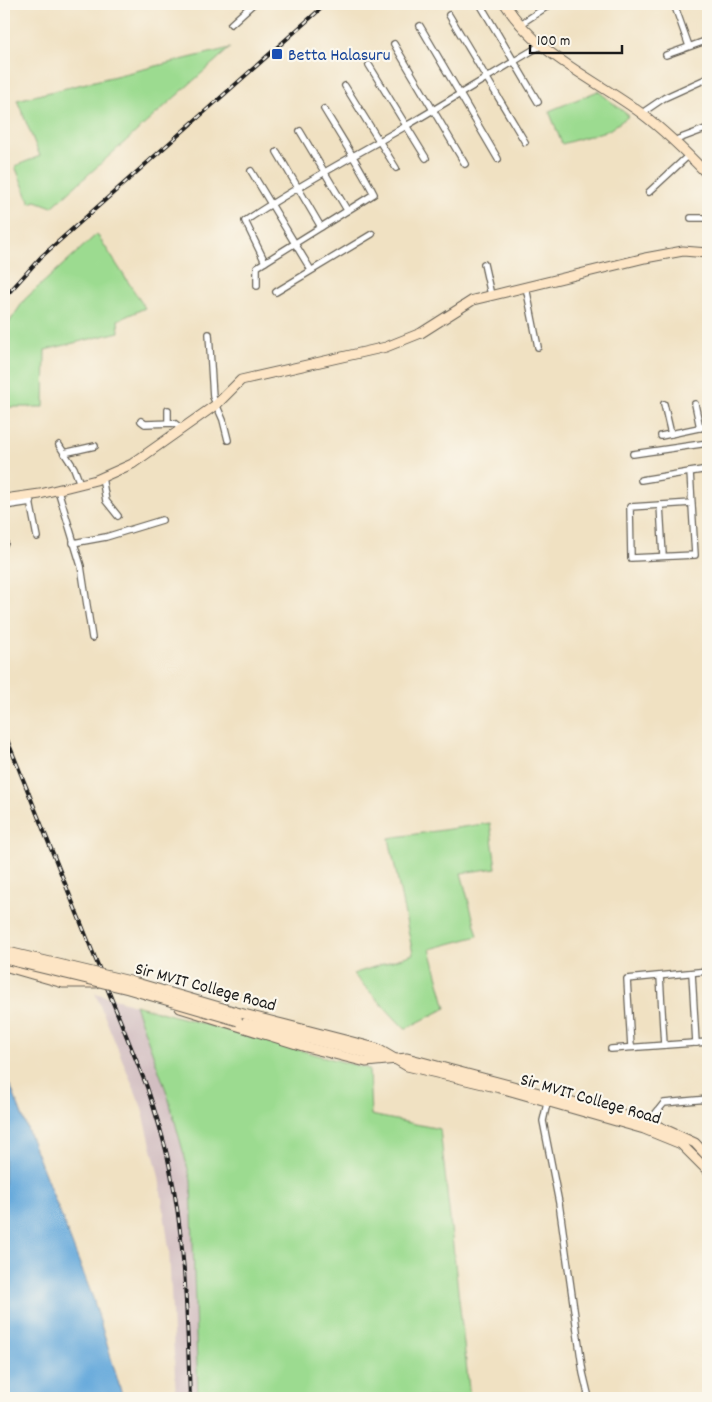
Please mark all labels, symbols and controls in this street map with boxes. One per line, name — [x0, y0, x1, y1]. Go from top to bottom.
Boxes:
scale bar — [530, 22, 622, 54]
text: 100 m — [537, 31, 570, 53]
place label: Betta Halasuru — [288, 44, 390, 69]
marker: Betta Halasuru — [270, 47, 284, 61]
street label: Sir MVIT College Road — [132, 958, 279, 1019]
street label: Sir MVIT College Road — [517, 1068, 664, 1132]

